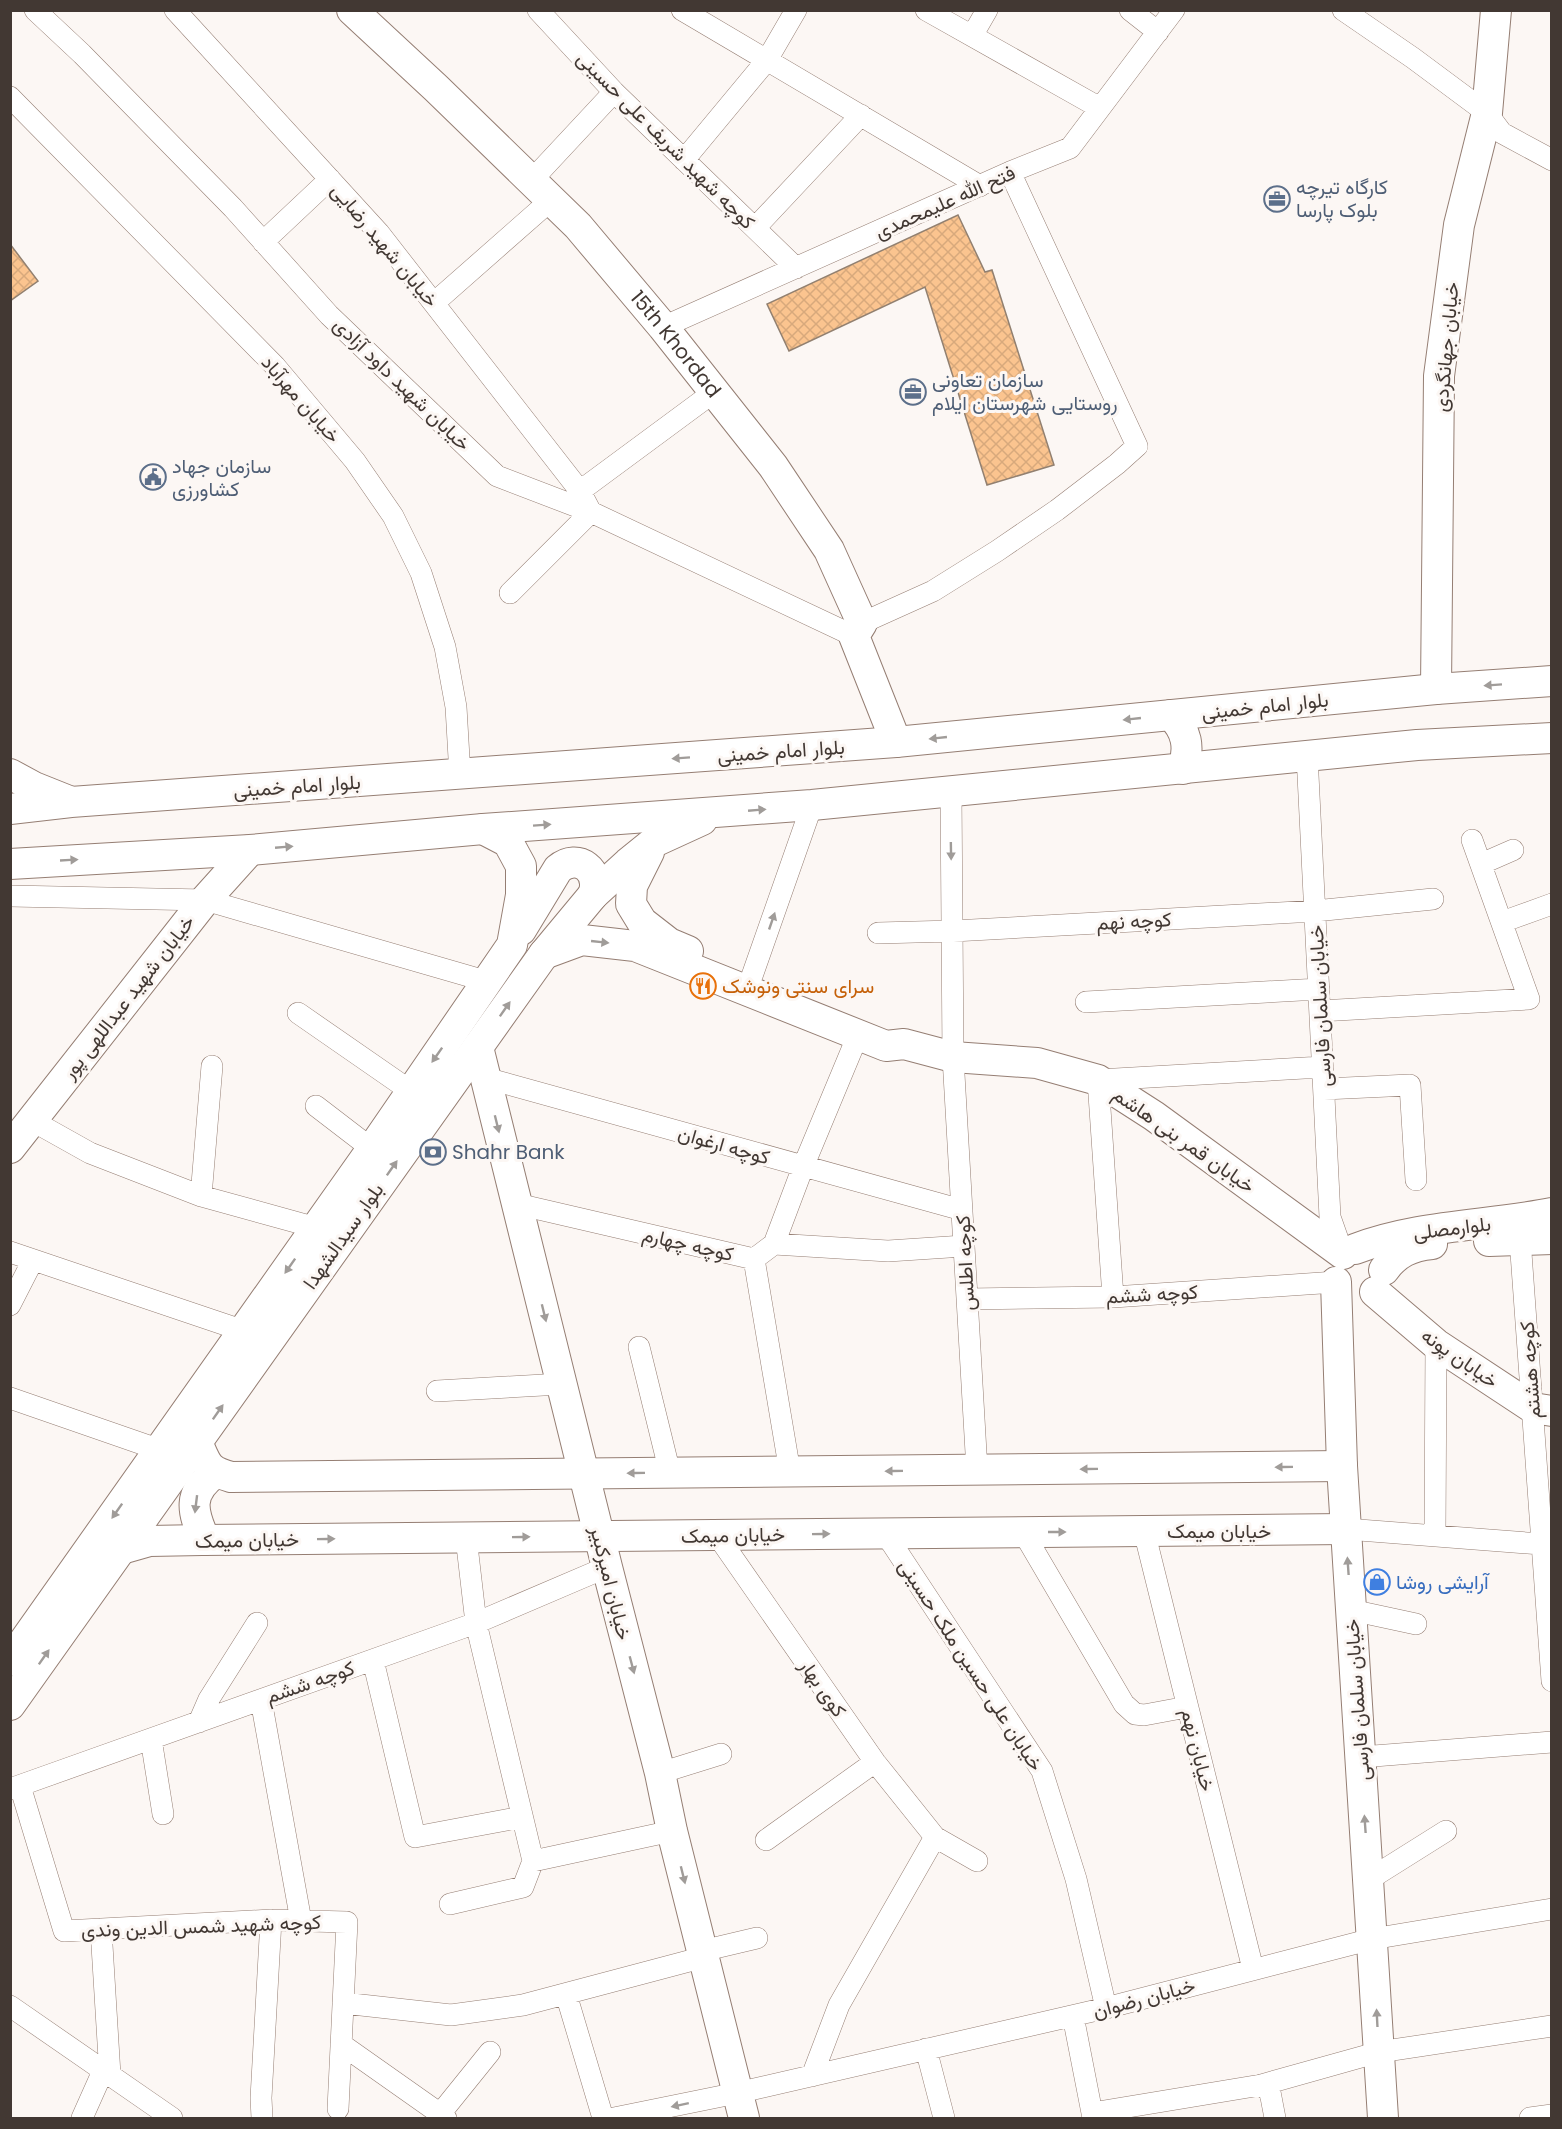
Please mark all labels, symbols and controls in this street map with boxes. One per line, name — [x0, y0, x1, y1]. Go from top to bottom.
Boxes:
street label: کوچه شهید شریف علی حسینی — [571, 45, 761, 235]
street label: فتح الله علیمحمدی — [870, 158, 1020, 246]
place label: کارگاه تیرچه بلوک پارسا — [1296, 173, 1388, 224]
street label: خیابان شهید رضایی — [325, 177, 445, 313]
office icon: کارگاه تیرچه بلوک پارسا — [1262, 184, 1292, 214]
street label: خیابان جهانگردی — [1426, 281, 1466, 413]
street label: 15th Khordad — [624, 285, 728, 403]
street label: خیابان شهید داود آزادی — [327, 311, 477, 457]
street label: خیابان مهرآباد — [255, 349, 347, 449]
place label: سازمان تعاونی روستایی شهرستان ایلام — [932, 366, 1118, 417]
office icon: سازمان تعاونی روستایی شهرستان ایلام — [898, 377, 928, 407]
place label: سازمان جهاد کشاورزی — [172, 452, 271, 503]
public building icon: سازمان جهاد کشاورزی — [138, 462, 168, 492]
one-way arrow — [1484, 680, 1503, 689]
street label: بلوار امام خمینی — [1200, 685, 1330, 727]
one-way arrow — [1122, 714, 1141, 724]
street label: بلوار امام خمینی — [716, 733, 846, 769]
one-way arrow — [928, 733, 947, 743]
one-way arrow — [671, 753, 690, 763]
street label: بلوار امام خمینی — [232, 768, 362, 804]
one-way arrow — [748, 805, 767, 815]
one-way arrow — [532, 820, 551, 830]
one-way arrow — [275, 842, 294, 852]
one-way arrow — [947, 842, 956, 861]
one-way arrow — [59, 856, 78, 865]
street label: کوچه نهم — [1096, 905, 1172, 937]
street label: خیابان شهید عبداللهی پور — [54, 909, 201, 1086]
one-way arrow — [767, 911, 777, 929]
street label: خیابان سلمان فارسی — [1302, 924, 1338, 1088]
one-way arrow — [591, 937, 610, 947]
restaurant icon: سرای سنتی ونوشک — [688, 971, 718, 1001]
place label: سرای سنتی ونوشک — [722, 972, 874, 1000]
one-way arrow — [499, 1001, 511, 1017]
one-way arrow — [432, 1047, 444, 1063]
street label: خیابان قمر بنی هاشم — [1107, 1080, 1261, 1200]
one-way arrow — [493, 1115, 503, 1133]
street label: کوچه ارغوان — [675, 1119, 773, 1171]
bank icon: Shahr Bank — [418, 1137, 448, 1167]
place label: Shahr Bank — [452, 1138, 565, 1166]
one-way arrow — [386, 1160, 398, 1176]
street label: بلوار سیدالشهدا — [296, 1177, 390, 1295]
street label: بلوارمصلی — [1411, 1209, 1493, 1247]
street label: کوچه اطلس — [949, 1214, 981, 1311]
street label: کوچه چهارم — [640, 1220, 736, 1268]
one-way arrow — [284, 1258, 296, 1274]
street label: کوچه ششم — [1105, 1278, 1199, 1310]
one-way arrow — [539, 1304, 549, 1322]
street label: کوچه هشتم — [1513, 1320, 1547, 1420]
street label: خیابان پونه — [1416, 1321, 1504, 1395]
one-way arrow — [212, 1405, 224, 1421]
one-way arrow — [1274, 1462, 1293, 1472]
one-way arrow — [1079, 1464, 1098, 1474]
one-way arrow — [884, 1466, 903, 1476]
one-way arrow — [626, 1468, 645, 1478]
one-way arrow — [191, 1494, 200, 1513]
one-way arrow — [111, 1503, 123, 1519]
street label: خیابان میمک — [1167, 1517, 1271, 1545]
street label: خیابان میمک — [681, 1520, 785, 1550]
street label: خیابان امیرکبیر — [583, 1522, 639, 1643]
street label: خیابان میمک — [195, 1525, 299, 1555]
one-way arrow — [1048, 1527, 1067, 1537]
one-way arrow — [811, 1529, 830, 1539]
one-way arrow — [511, 1532, 530, 1542]
one-way arrow — [316, 1534, 335, 1544]
street label: خیابان علی حسین ملک حسینی — [892, 1554, 1050, 1776]
one-way arrow — [1343, 1557, 1353, 1576]
shop icon: آرایشی روشا — [1362, 1567, 1392, 1597]
place label: آرایشی روشا — [1396, 1568, 1490, 1596]
street label: خیابان سلمان فارسی — [1337, 1618, 1377, 1782]
one-way arrow — [38, 1649, 50, 1665]
street label: کوی بهار — [792, 1652, 853, 1723]
street label: کوچه ششم — [262, 1654, 358, 1710]
one-way arrow — [628, 1656, 638, 1674]
street label: خیابان نهم — [1174, 1706, 1222, 1794]
one-way arrow — [1360, 1814, 1369, 1833]
one-way arrow — [679, 1866, 689, 1884]
street label: کوچه شهید شمس الدین وندی — [80, 1908, 322, 1944]
street label: خیابان رضوان — [1090, 1971, 1198, 2025]
one-way arrow — [1372, 2009, 1381, 2028]
one-way arrow — [670, 2101, 689, 2110]

